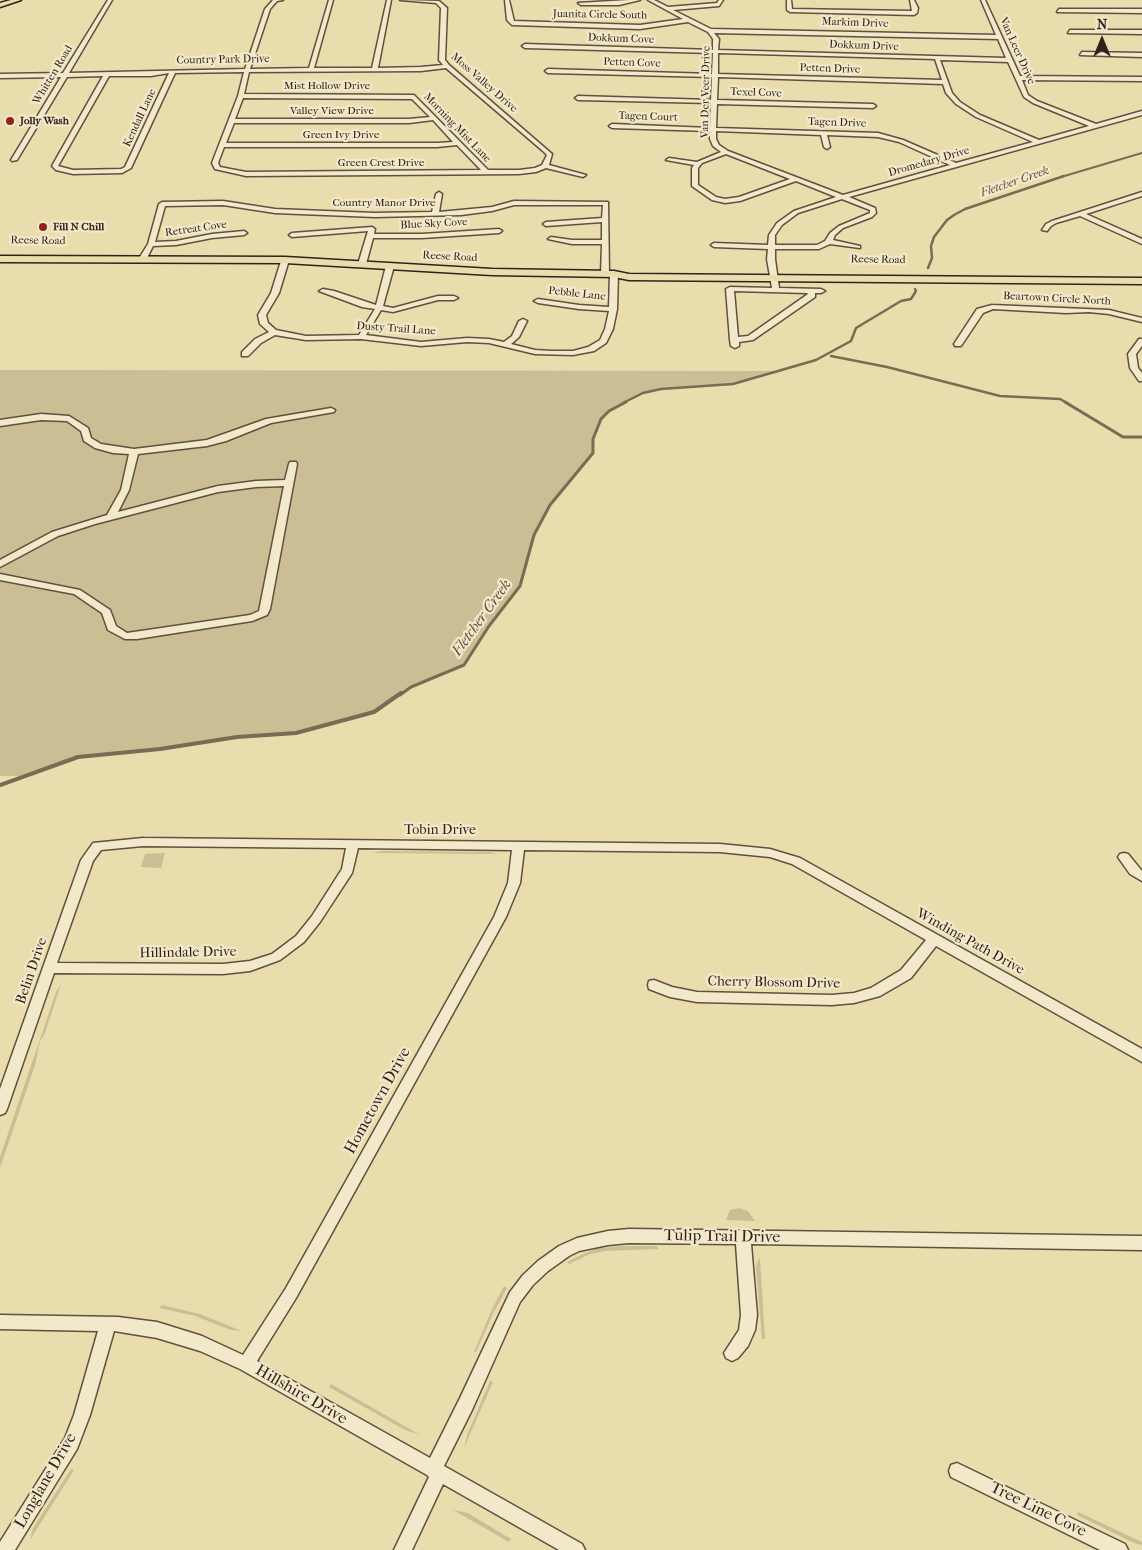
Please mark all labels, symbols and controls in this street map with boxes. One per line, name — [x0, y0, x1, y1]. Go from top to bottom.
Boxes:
street label: Juanita Circle South — [553, 8, 647, 22]
street label: Markim Drive — [821, 15, 889, 31]
north arrow — [1077, 15, 1127, 65]
street label: Van Leer Drive — [996, 16, 1038, 86]
text: N — [1097, 16, 1107, 33]
street label: Dokkum Cove — [588, 31, 654, 47]
street label: Dokkum Drive — [829, 38, 899, 54]
street label: Whitten Road — [30, 43, 76, 107]
street label: Van Der Veer Drive — [699, 46, 713, 138]
street label: Moss Valley Drive — [448, 50, 520, 116]
street label: Country Park Drive — [176, 53, 270, 67]
street label: Petten Cove — [603, 55, 661, 71]
street label: Petten Drive — [799, 61, 861, 77]
street label: Mist Hollow Drive — [284, 79, 370, 93]
street label: Texel Cove — [730, 86, 782, 100]
street label: Kendall Lane — [121, 87, 159, 149]
street label: Morning Mist Lane — [420, 90, 494, 166]
street label: Valley View Drive — [290, 104, 374, 118]
street label: Tagen Court — [618, 109, 678, 125]
place label: Jolly Wash — [20, 114, 69, 128]
marker: Jolly Wash — [4, 115, 16, 127]
street label: Tagen Drive — [808, 115, 866, 131]
street label: Green Ivy Drive — [303, 128, 379, 142]
street label: Dromedary Drive — [887, 144, 971, 180]
street label: Green Crest Drive — [338, 156, 424, 170]
water label: Fletcher Creek — [979, 164, 1051, 200]
street label: Country Manor Drive — [332, 196, 436, 210]
street label: Blue Sky Cove — [400, 216, 468, 232]
street label: Retreat Cove — [164, 218, 228, 240]
place label: Fill N Chill — [53, 220, 104, 234]
marker: Fill N Chill — [37, 221, 49, 233]
street label: Reese Road — [10, 234, 66, 248]
street label: Reese Road — [422, 249, 478, 265]
street label: Reese Road — [850, 253, 906, 267]
street label: Pebble Lane — [548, 284, 606, 304]
street label: Beartown Circle North — [1003, 290, 1111, 308]
street label: Dusty Trail Lane — [356, 320, 436, 338]
water label: Fletcher Creek — [448, 577, 516, 659]
street label: Tobin Drive — [404, 823, 476, 839]
street label: Winding Path Drive — [913, 905, 1027, 979]
street label: Belin Drive — [13, 935, 51, 1007]
street label: Hillindale Drive — [139, 944, 237, 962]
street label: Cherry Blossom Drive — [708, 973, 840, 993]
street label: Hometown Drive — [341, 1044, 415, 1158]
street label: Tulip Trail Drive — [664, 1226, 780, 1248]
street label: Hillshire Drive — [252, 1361, 350, 1429]
street label: Longlane Drive — [11, 1430, 81, 1532]
street label: Tree Line Cove — [987, 1478, 1089, 1542]

